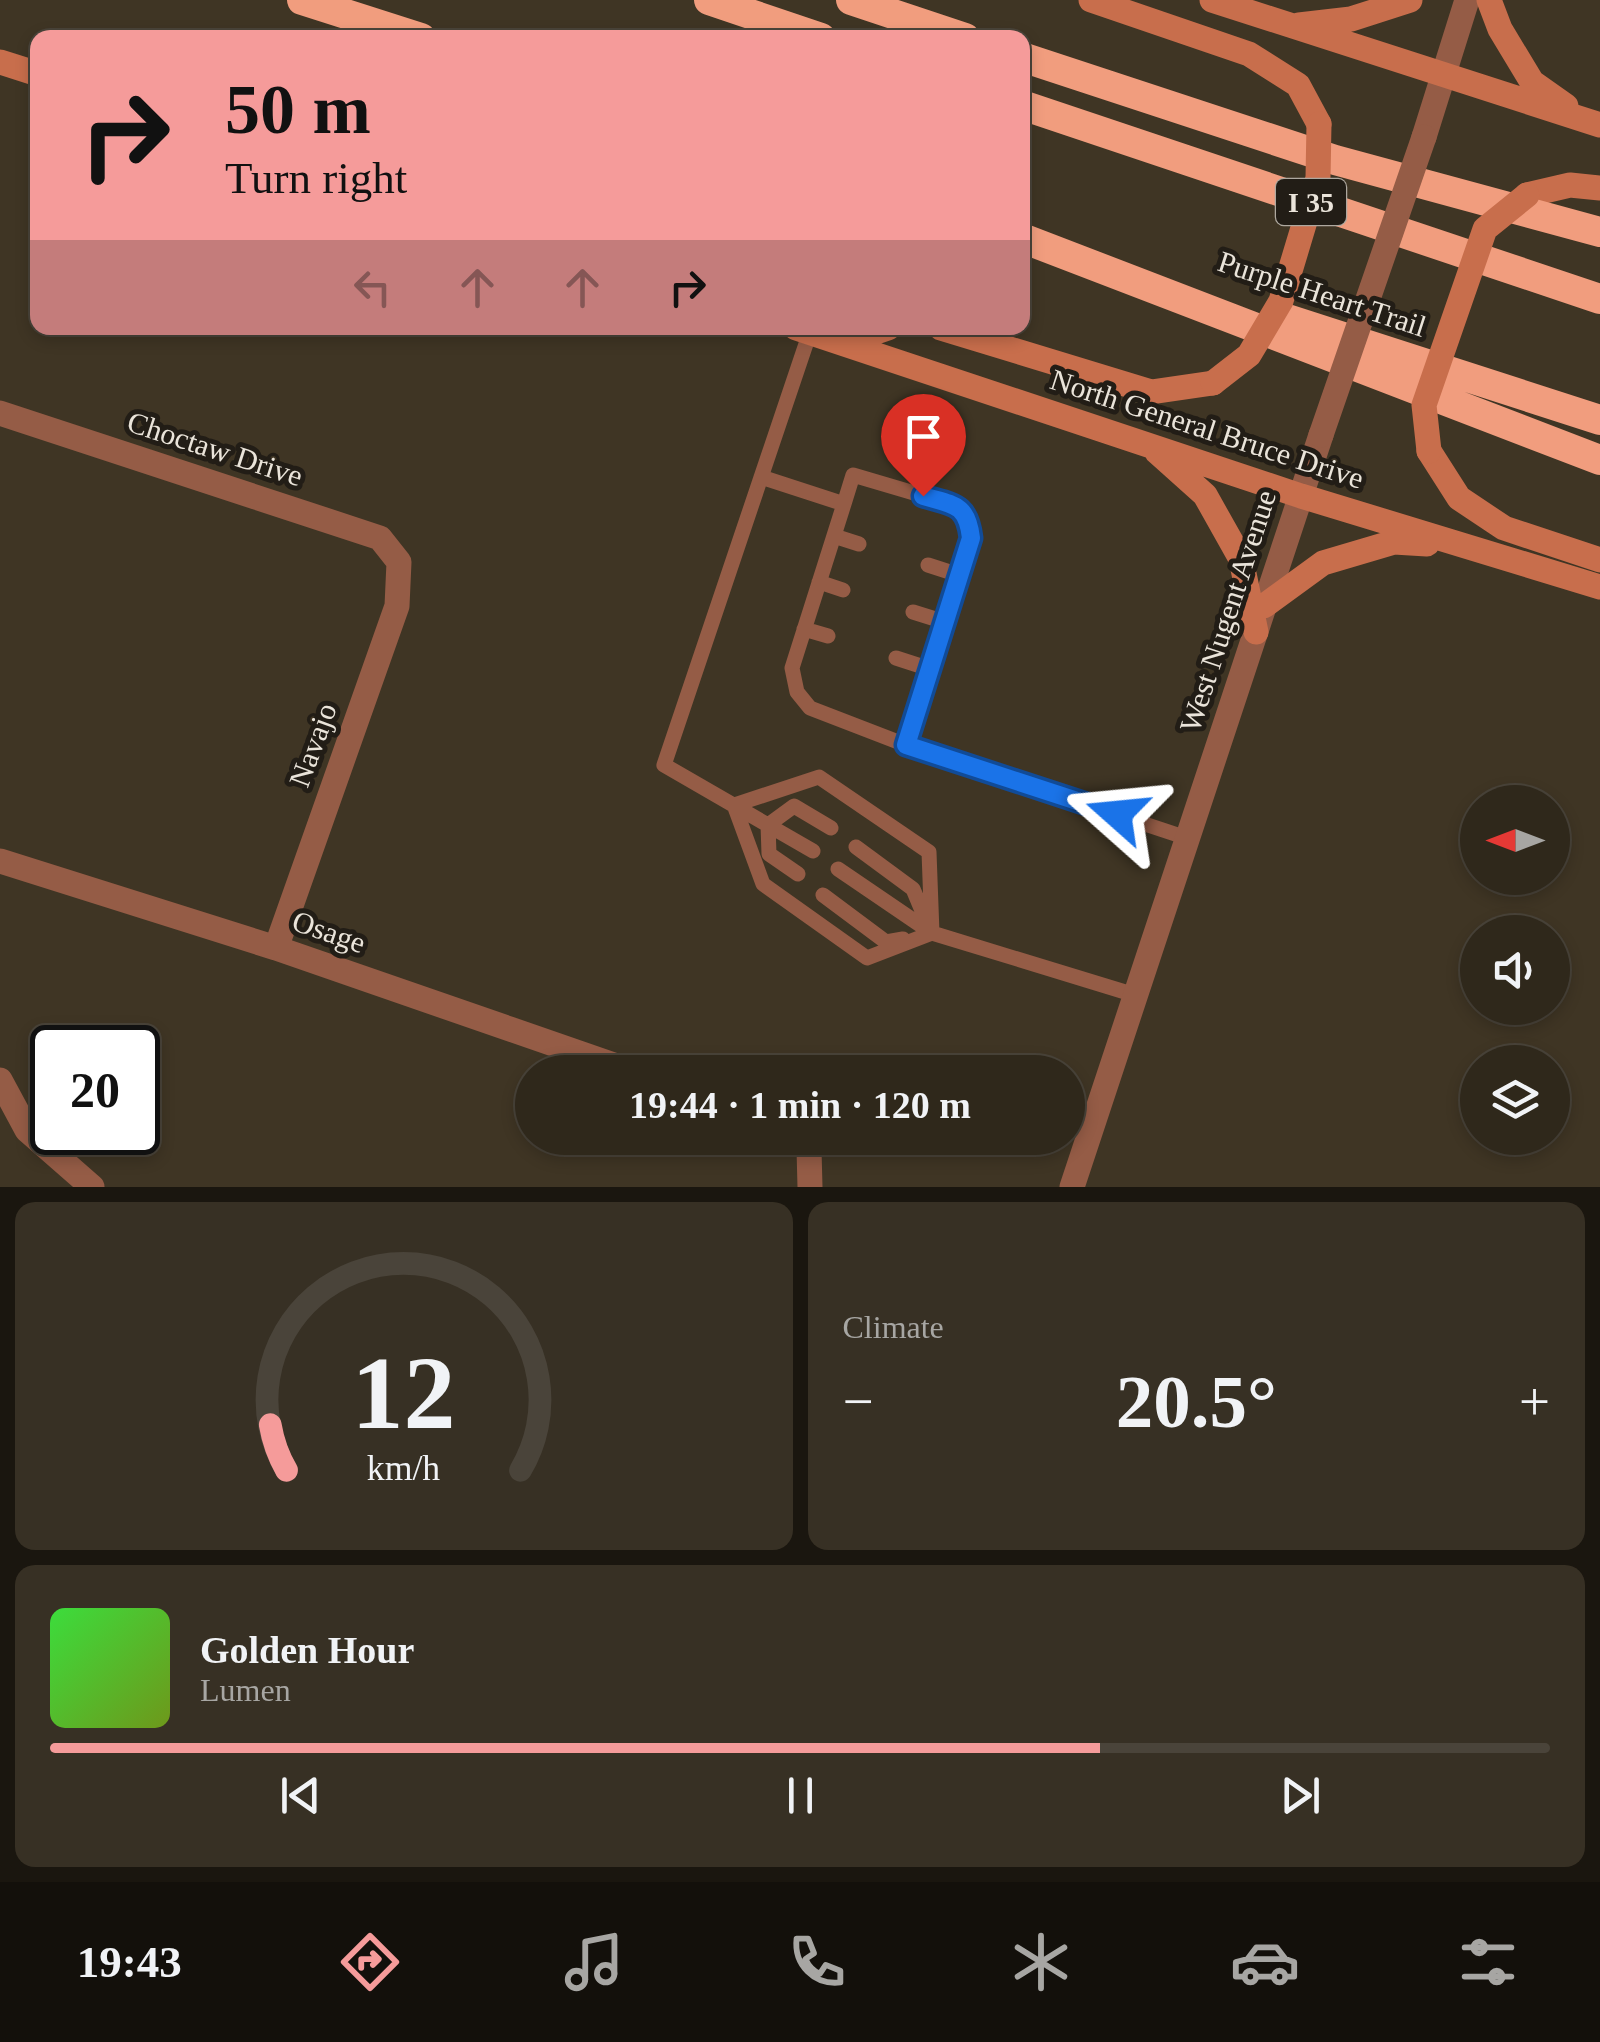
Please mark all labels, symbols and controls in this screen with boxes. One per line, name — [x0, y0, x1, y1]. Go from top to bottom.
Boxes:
icon: right — [60, 70, 190, 200]
text: 50 m — [225, 71, 371, 148]
text: Turn right — [225, 153, 407, 203]
road number: I 35 — [1276, 179, 1346, 225]
street label: Purple Heart Trail — [1214, 244, 1430, 343]
icon: left — [345, 260, 400, 315]
icon: ahead — [450, 260, 505, 315]
icon: ahead — [555, 260, 610, 315]
icon: right — [660, 260, 715, 315]
street label: North General Bruce Drive — [1046, 362, 1368, 495]
pin — [881, 394, 966, 497]
street label: Choctaw Drive — [123, 405, 307, 492]
icon: arrive — [896, 409, 951, 464]
street label: West Nugent Avenue — [1173, 486, 1282, 736]
street label: Navajo — [282, 698, 343, 791]
position arrow — [1065, 762, 1169, 866]
north arrow — [1460, 785, 1570, 895]
map controls — [1460, 785, 1570, 1155]
street label: Osage — [288, 904, 370, 959]
button: sound — [1460, 915, 1570, 1025]
speed limit sign: 20 — [30, 1025, 160, 1155]
button: layers — [1460, 1045, 1570, 1155]
text: 19:44 · 1 min · 120 m — [629, 1084, 971, 1126]
text: Climate — [843, 1309, 944, 1345]
text: 12 — [352, 1335, 456, 1450]
text: 20.5° — [1116, 1360, 1277, 1443]
text: − — [843, 1371, 874, 1432]
text: + — [1519, 1371, 1550, 1432]
text: km/h — [367, 1448, 441, 1488]
text: Golden Hour — [200, 1629, 414, 1671]
text: Lumen — [200, 1672, 291, 1708]
icon: previous — [273, 1768, 328, 1823]
icon: pause — [773, 1768, 828, 1823]
icon: next — [1273, 1768, 1328, 1823]
icon: directions — [335, 1927, 405, 1997]
icon: music — [559, 1927, 629, 1997]
icon: phone — [782, 1927, 852, 1997]
icon: climate — [1006, 1927, 1076, 1997]
icon: car — [1230, 1927, 1300, 1997]
icon: filters — [1453, 1927, 1523, 1997]
text: 19:43 — [77, 1937, 182, 1987]

